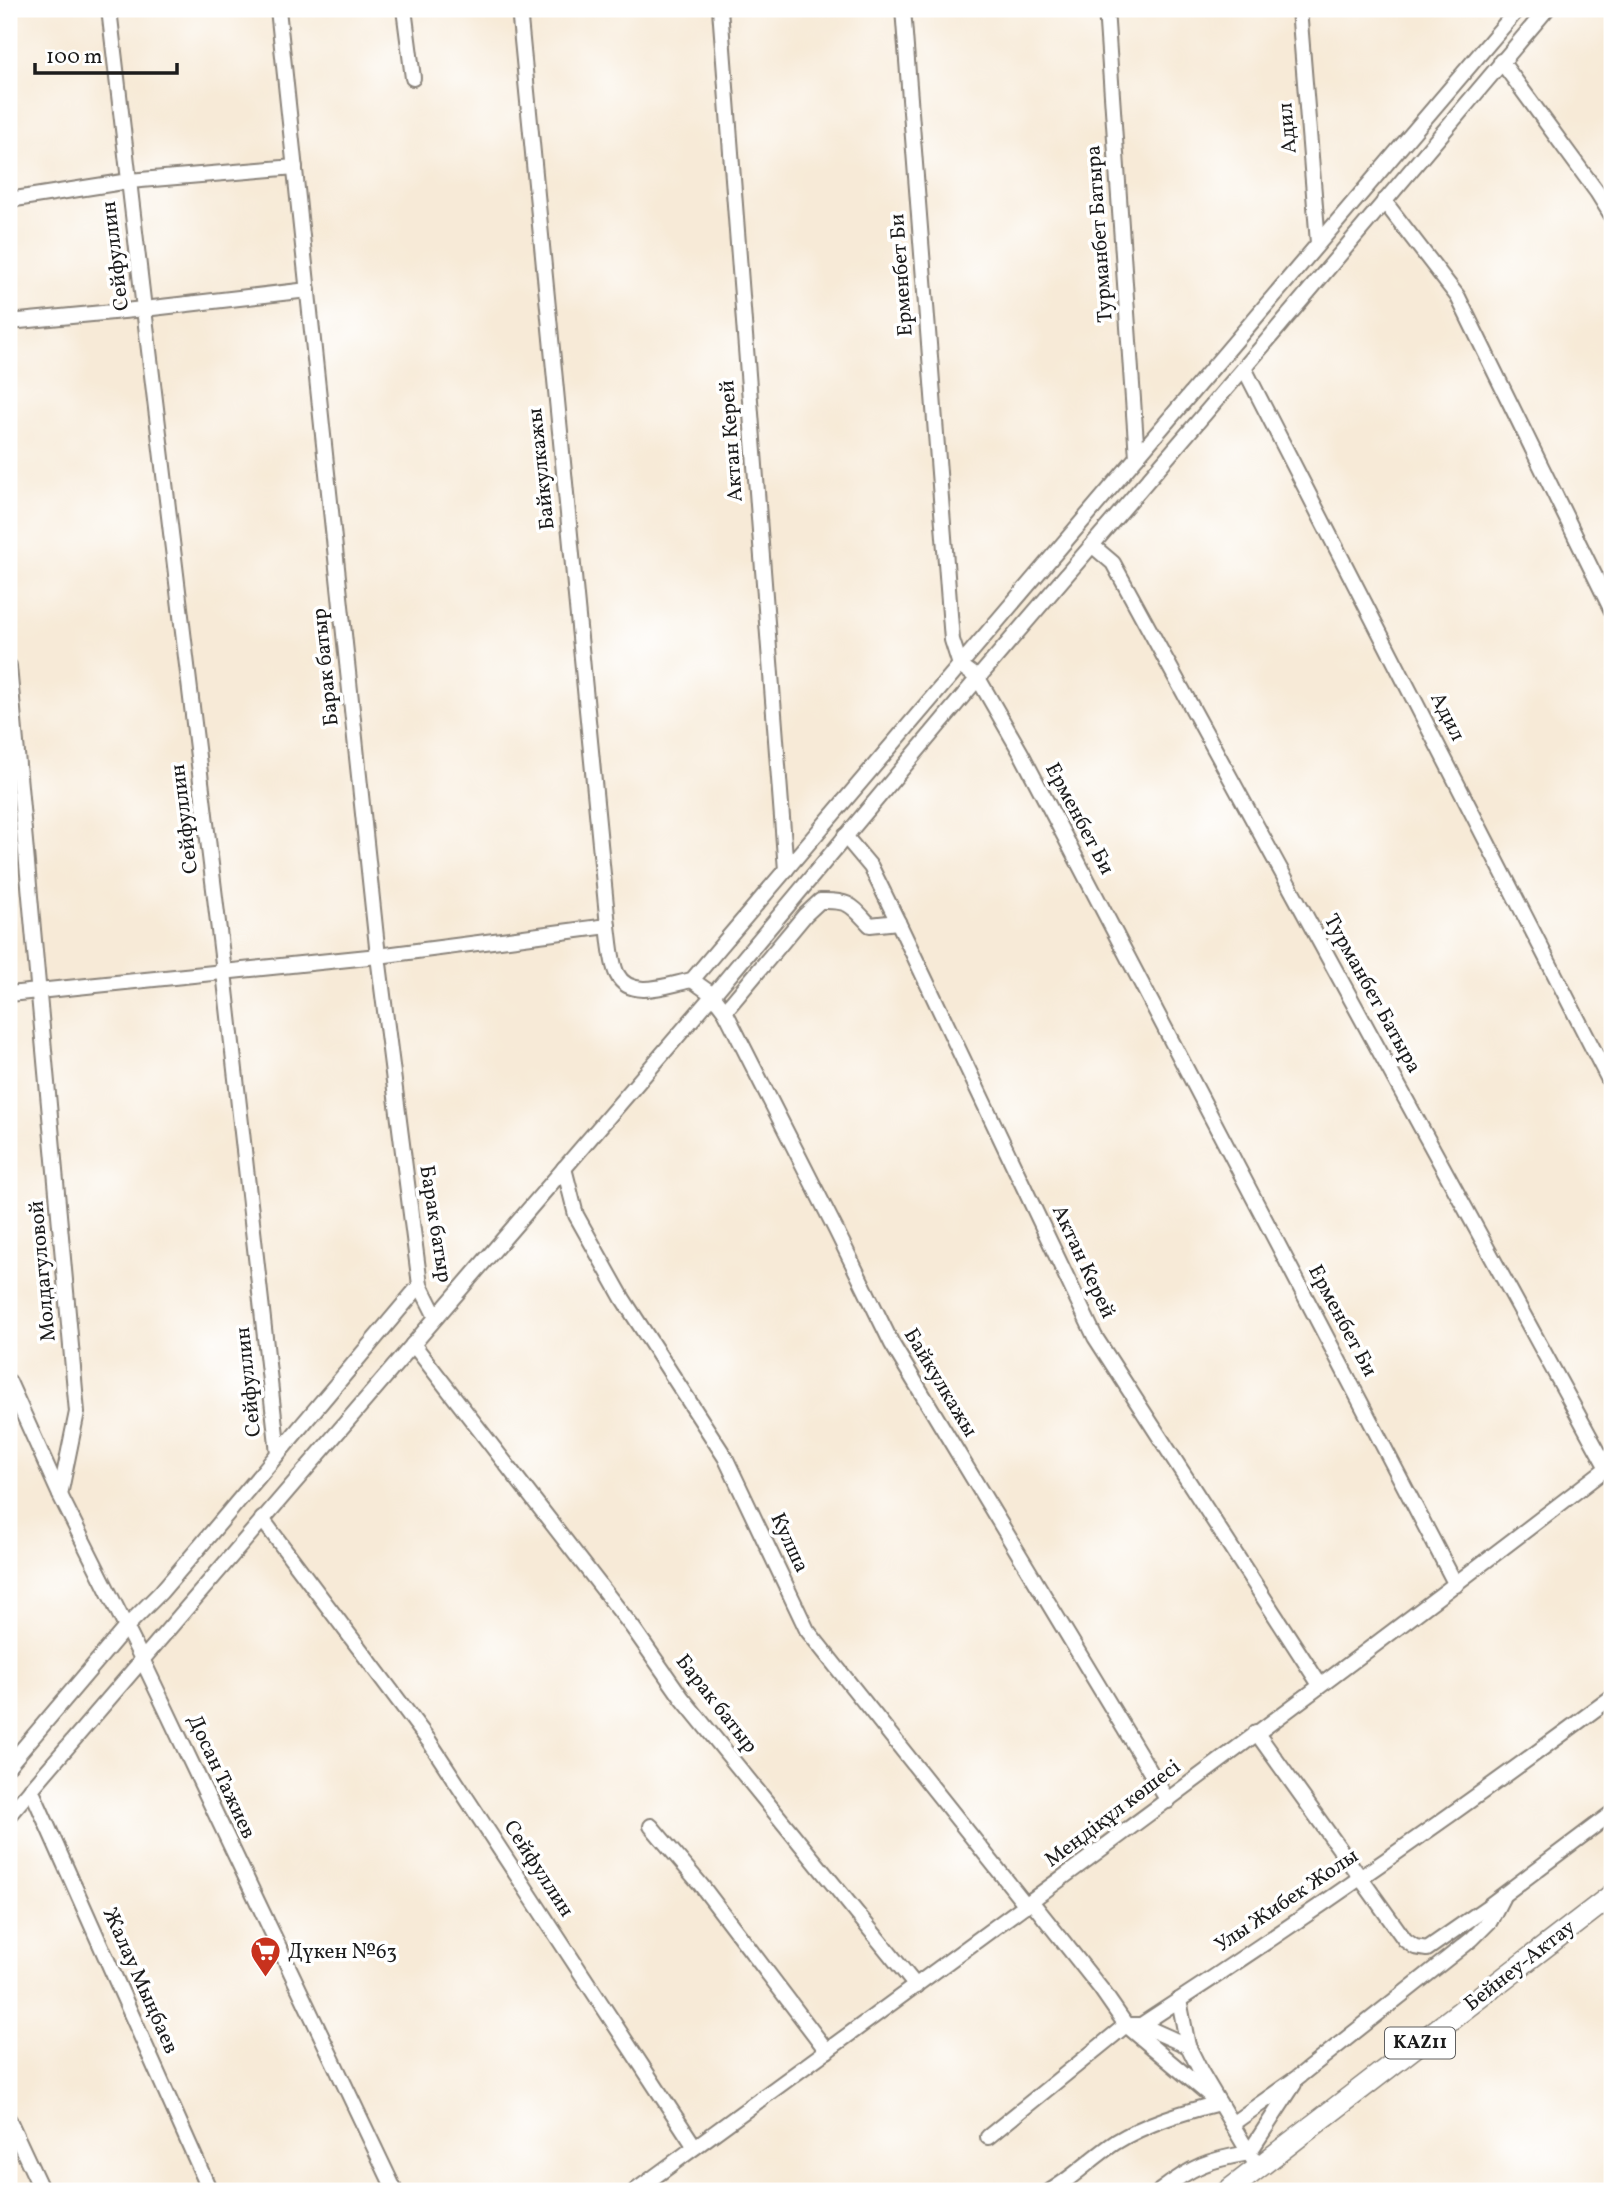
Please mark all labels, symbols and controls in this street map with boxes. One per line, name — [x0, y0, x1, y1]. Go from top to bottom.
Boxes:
scale bar — [35, 32, 177, 76]
text: 100 m — [46, 43, 103, 72]
street label: Адил — [1271, 101, 1305, 155]
street label: Турманбет Батыра — [1079, 144, 1121, 324]
street label: Сейфуллин — [95, 199, 137, 312]
street label: Ерменбет Би — [883, 212, 921, 337]
street label: Актан Керей — [713, 379, 751, 503]
street label: Байкулкажы — [521, 406, 563, 531]
street label: Барак батыр — [305, 606, 347, 728]
street label: Адил — [1423, 688, 1471, 746]
street label: Ерменбет Би — [1037, 758, 1121, 880]
street label: Сейфуллин — [164, 762, 206, 875]
street label: Турманбет Батыра — [1316, 909, 1428, 1079]
street label: Барак батыр — [411, 1163, 459, 1285]
street label: Молдагуловой — [22, 1199, 64, 1343]
street label: Актан Керей — [1044, 1201, 1122, 1324]
street label: Ерменбет Би — [1300, 1260, 1384, 1382]
street label: Байкулкажы — [896, 1323, 984, 1443]
street label: Сейфуллин — [229, 1325, 269, 1438]
street label: Кулша — [763, 1508, 815, 1578]
street label: Барак батыр — [668, 1648, 764, 1760]
street label: Досан Тажиев — [180, 1710, 262, 1844]
street label: Меңдіқұл көшесі — [1039, 1753, 1187, 1875]
street label: Сейфуллин — [496, 1815, 580, 1923]
street label: Улы Жибек Жолы — [1209, 1842, 1365, 1960]
street label: Жалау Мыңбаев — [95, 1903, 185, 2059]
street label: Бейнеу-Актау — [1458, 1913, 1582, 2019]
supermarket icon: Дүкен №63 — [248, 1935, 282, 1979]
place label: Дүкен №63 — [288, 1938, 397, 1967]
road number: KAZ11 — [1385, 2027, 1455, 2058]

